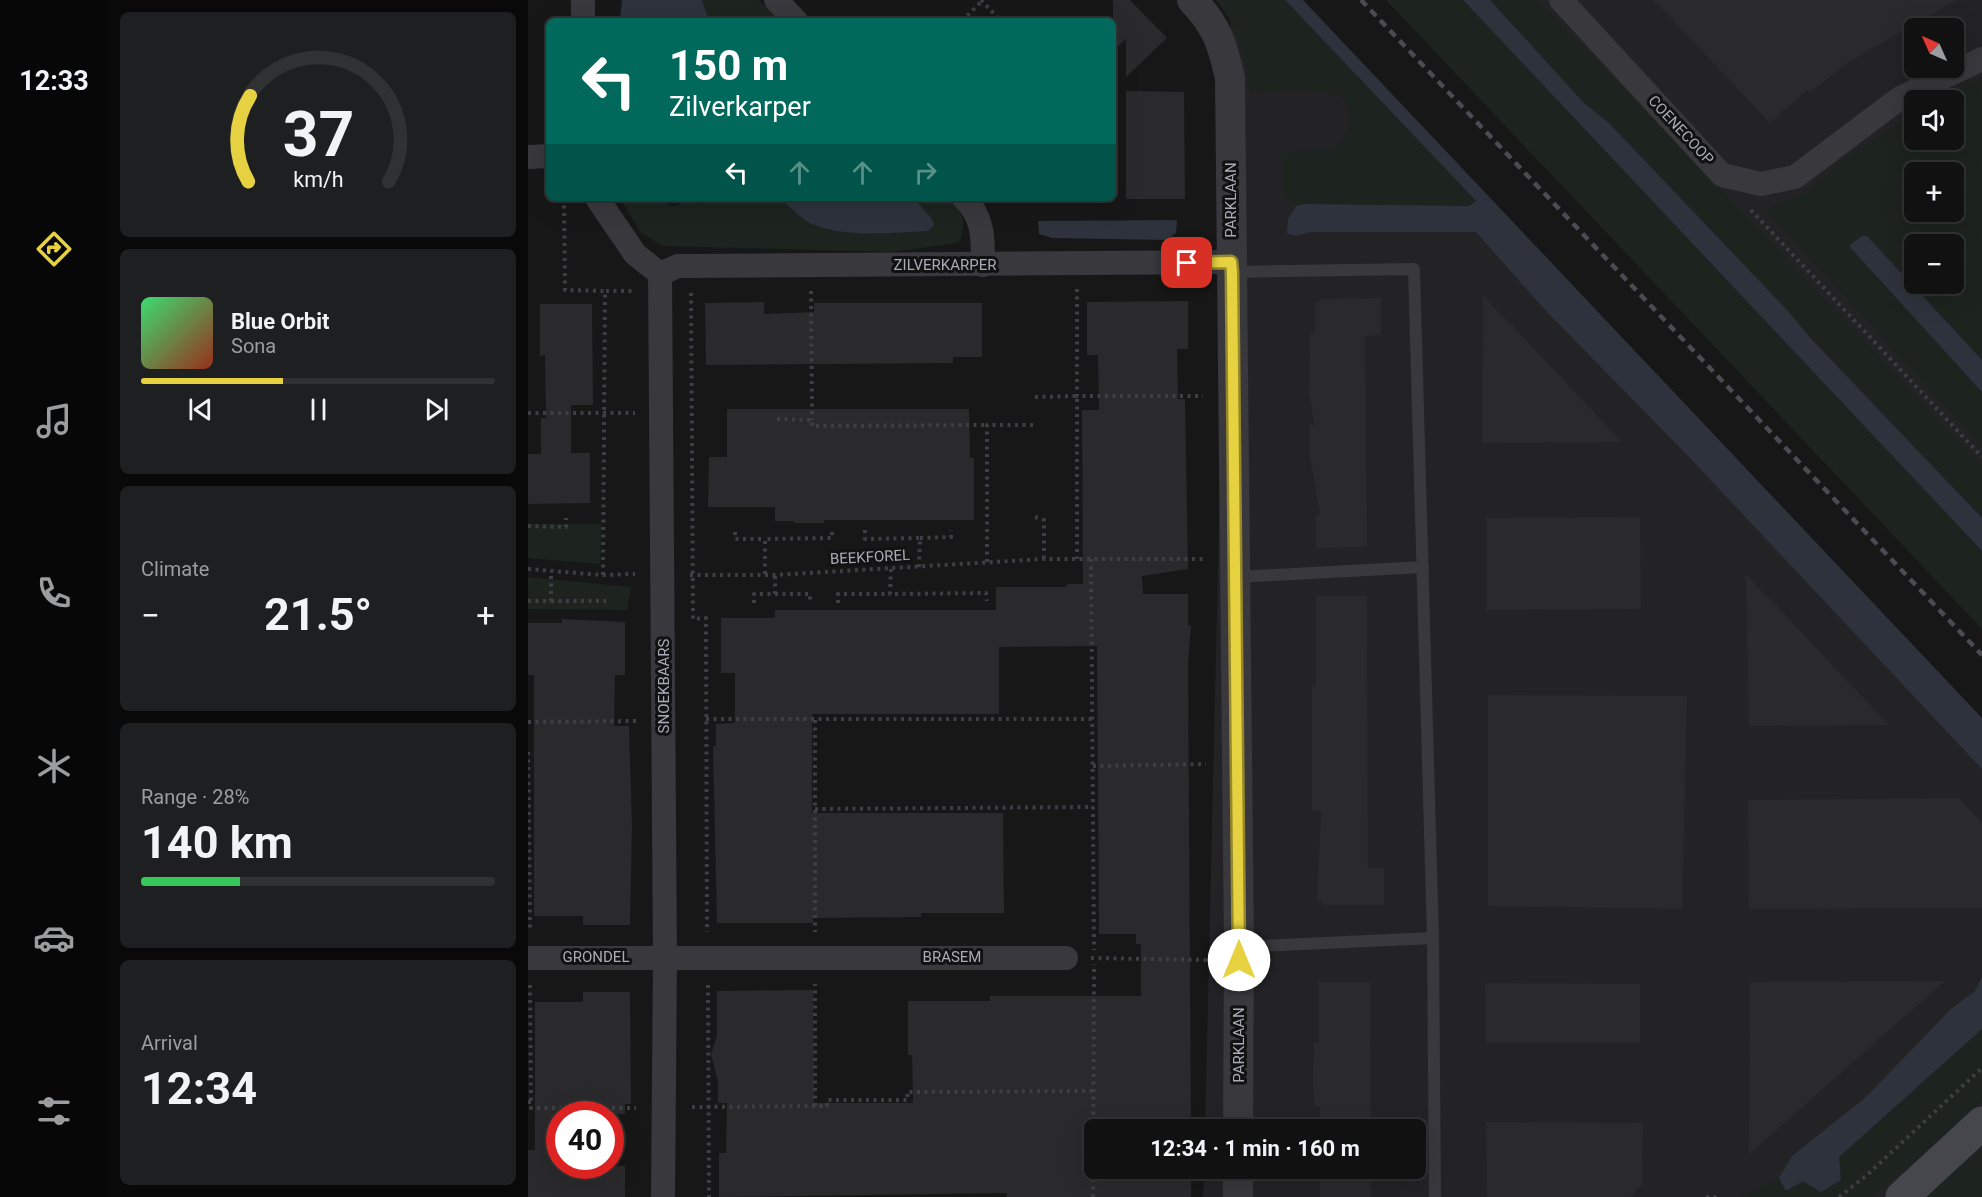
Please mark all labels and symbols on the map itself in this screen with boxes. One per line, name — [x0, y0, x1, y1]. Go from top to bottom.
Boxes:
north arrow — [1904, 18, 1964, 78]
street label: COENECOOP — [1645, 92, 1717, 168]
street label: PARKLAAN — [1222, 162, 1240, 238]
pin — [1161, 237, 1212, 288]
street label: ZILVERKARPER — [894, 256, 996, 274]
street label: BEEKFOREL — [829, 546, 911, 568]
street label: SNOEKBAARS — [655, 638, 673, 733]
position arrow — [1207, 928, 1271, 992]
street label: GRONDEL — [563, 948, 629, 966]
street label: BRASEM — [923, 948, 981, 966]
street label: PARKLAAN — [1230, 1007, 1248, 1083]
speed limit sign: 40 — [546, 1101, 624, 1179]

